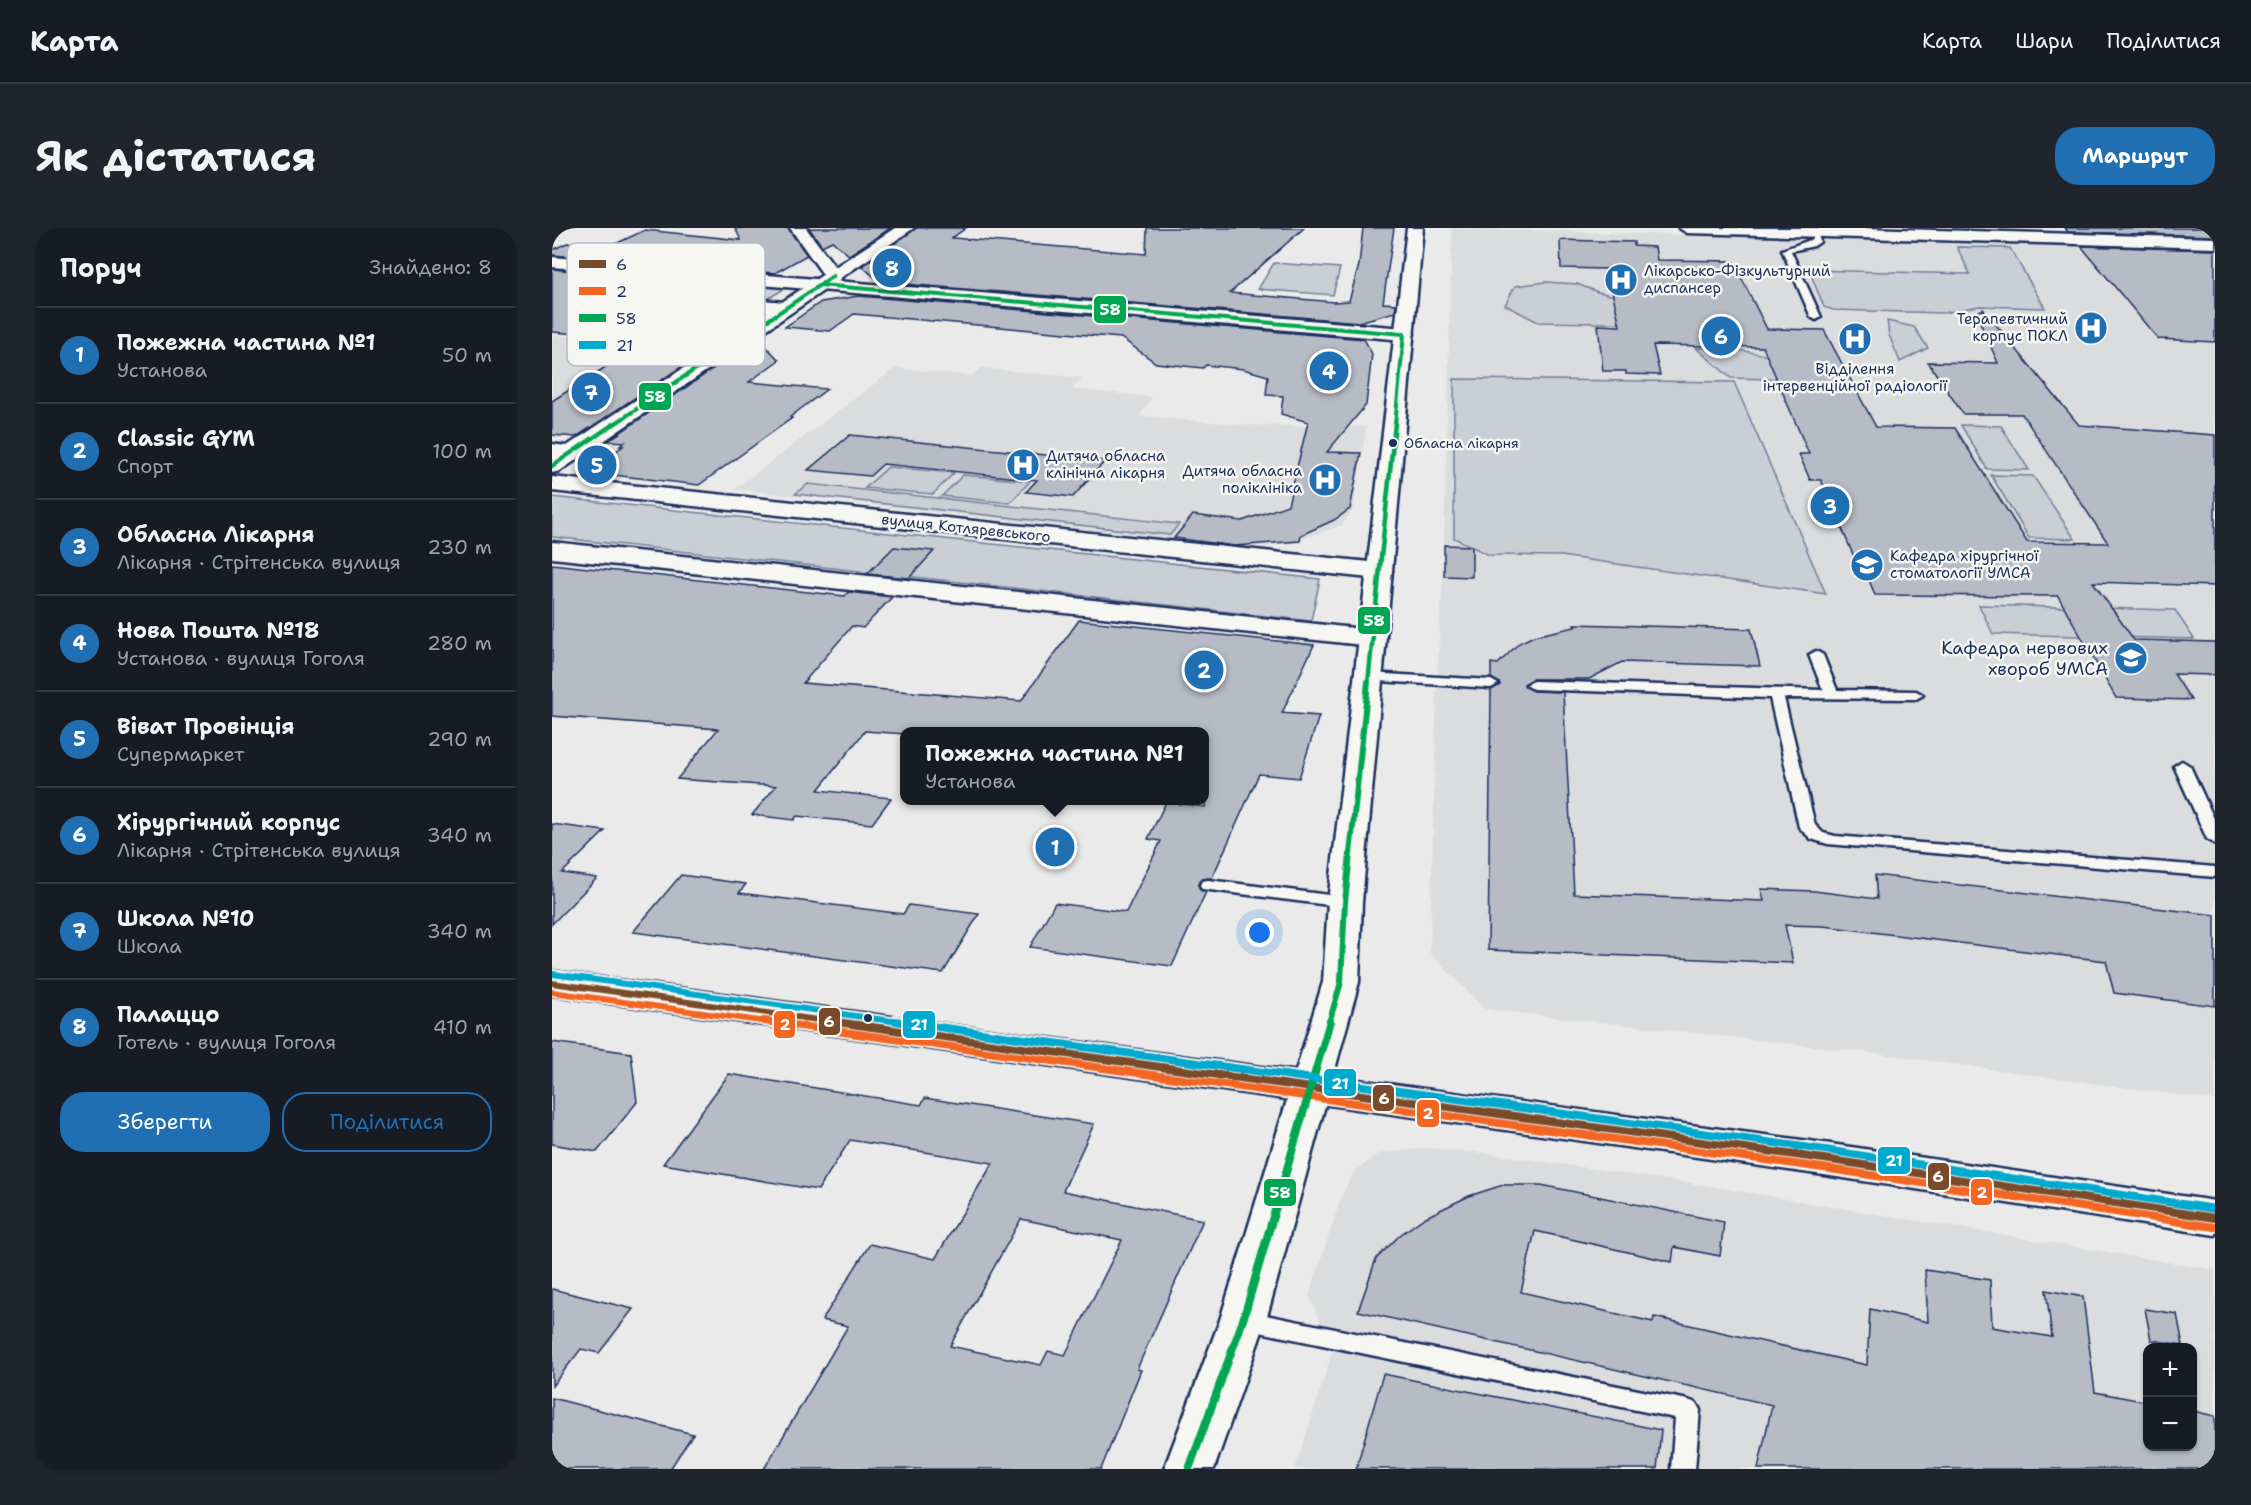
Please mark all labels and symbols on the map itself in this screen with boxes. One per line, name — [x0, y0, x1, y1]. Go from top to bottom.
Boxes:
legend — [567, 243, 765, 366]
pin: 8 — [872, 246, 912, 291]
text: 6 — [616, 254, 627, 275]
place label: Лікарсько-Фізкультурний диспансер — [1644, 261, 1831, 298]
hospital icon: Лікарсько-Фізкультурний диспансер — [1603, 262, 1639, 298]
text: 2 — [616, 281, 627, 302]
line badge: 58 — [1093, 295, 1127, 324]
text: 58 — [1099, 299, 1121, 320]
text: 58 — [616, 308, 637, 329]
place label: Терапевтичний корпус ПОКЛ — [1957, 309, 2068, 346]
hospital icon: Терапевтичний корпус ПОКЛ — [2073, 310, 2109, 346]
pin: 6 — [1702, 314, 1740, 358]
hospital icon: Відділення інтервенційної радіології — [1837, 321, 1873, 357]
text: 21 — [616, 335, 633, 356]
pin: 4 — [1310, 348, 1348, 394]
place label: Відділення інтервенційної радіології — [1763, 359, 1948, 396]
pin: 7 — [572, 370, 610, 414]
line badge: 58 — [638, 382, 672, 411]
text: 58 — [644, 386, 666, 407]
place label: Обласна лікарня — [1404, 434, 1519, 452]
marker: Обласна лікарня — [1387, 437, 1399, 449]
pin: 5 — [578, 442, 616, 488]
place label: Дитяча обласна клінічна лікарня — [1046, 446, 1166, 483]
hospital icon: Дитяча обласна клінічна лікарня — [1005, 447, 1041, 483]
place label: Дитяча обласна поліклініка — [1183, 461, 1303, 498]
hospital icon: Дитяча обласна поліклініка — [1307, 462, 1343, 498]
pin: 3 — [1810, 484, 1850, 528]
street label: вулиця Котляревського — [880, 509, 1052, 547]
place label: Кафедра хірургічної стоматології УМСА — [1890, 546, 2039, 583]
school or university icon: Кафедра хірургічної стоматології УМСА — [1849, 547, 1885, 583]
line badge: 58 — [1357, 606, 1391, 635]
text: 58 — [1363, 610, 1385, 631]
place label: Кафедра нервових хвороб УМСА — [1941, 636, 2108, 681]
school or university icon: Кафедра нервових хвороб УМСА — [2113, 640, 2149, 676]
pin: 2 — [1184, 648, 1224, 692]
pin: 1 — [1036, 824, 1074, 870]
your location — [1245, 918, 1274, 947]
line badge: 6 — [818, 1007, 841, 1036]
line badge: 2 — [773, 1010, 796, 1039]
line badge: 21 — [902, 1010, 936, 1039]
text: 6 — [823, 1011, 835, 1032]
unlabelled marker — [862, 1012, 874, 1024]
text: 2 — [779, 1014, 791, 1035]
text: 21 — [910, 1014, 928, 1035]
line badge: 21 — [1323, 1068, 1357, 1097]
text: 21 — [1331, 1073, 1349, 1094]
line badge: 6 — [1372, 1084, 1395, 1112]
text: 6 — [1378, 1088, 1390, 1109]
line badge: 2 — [1416, 1099, 1440, 1128]
text: 2 — [1422, 1103, 1434, 1124]
line badge: 21 — [1877, 1146, 1911, 1175]
text: 21 — [1885, 1150, 1903, 1171]
line badge: 6 — [1927, 1162, 1950, 1191]
text: 6 — [1932, 1166, 1944, 1187]
line badge: 58 — [1263, 1178, 1297, 1207]
line badge: 2 — [1970, 1178, 1993, 1206]
text: 58 — [1269, 1182, 1291, 1203]
text: 2 — [1976, 1182, 1988, 1203]

